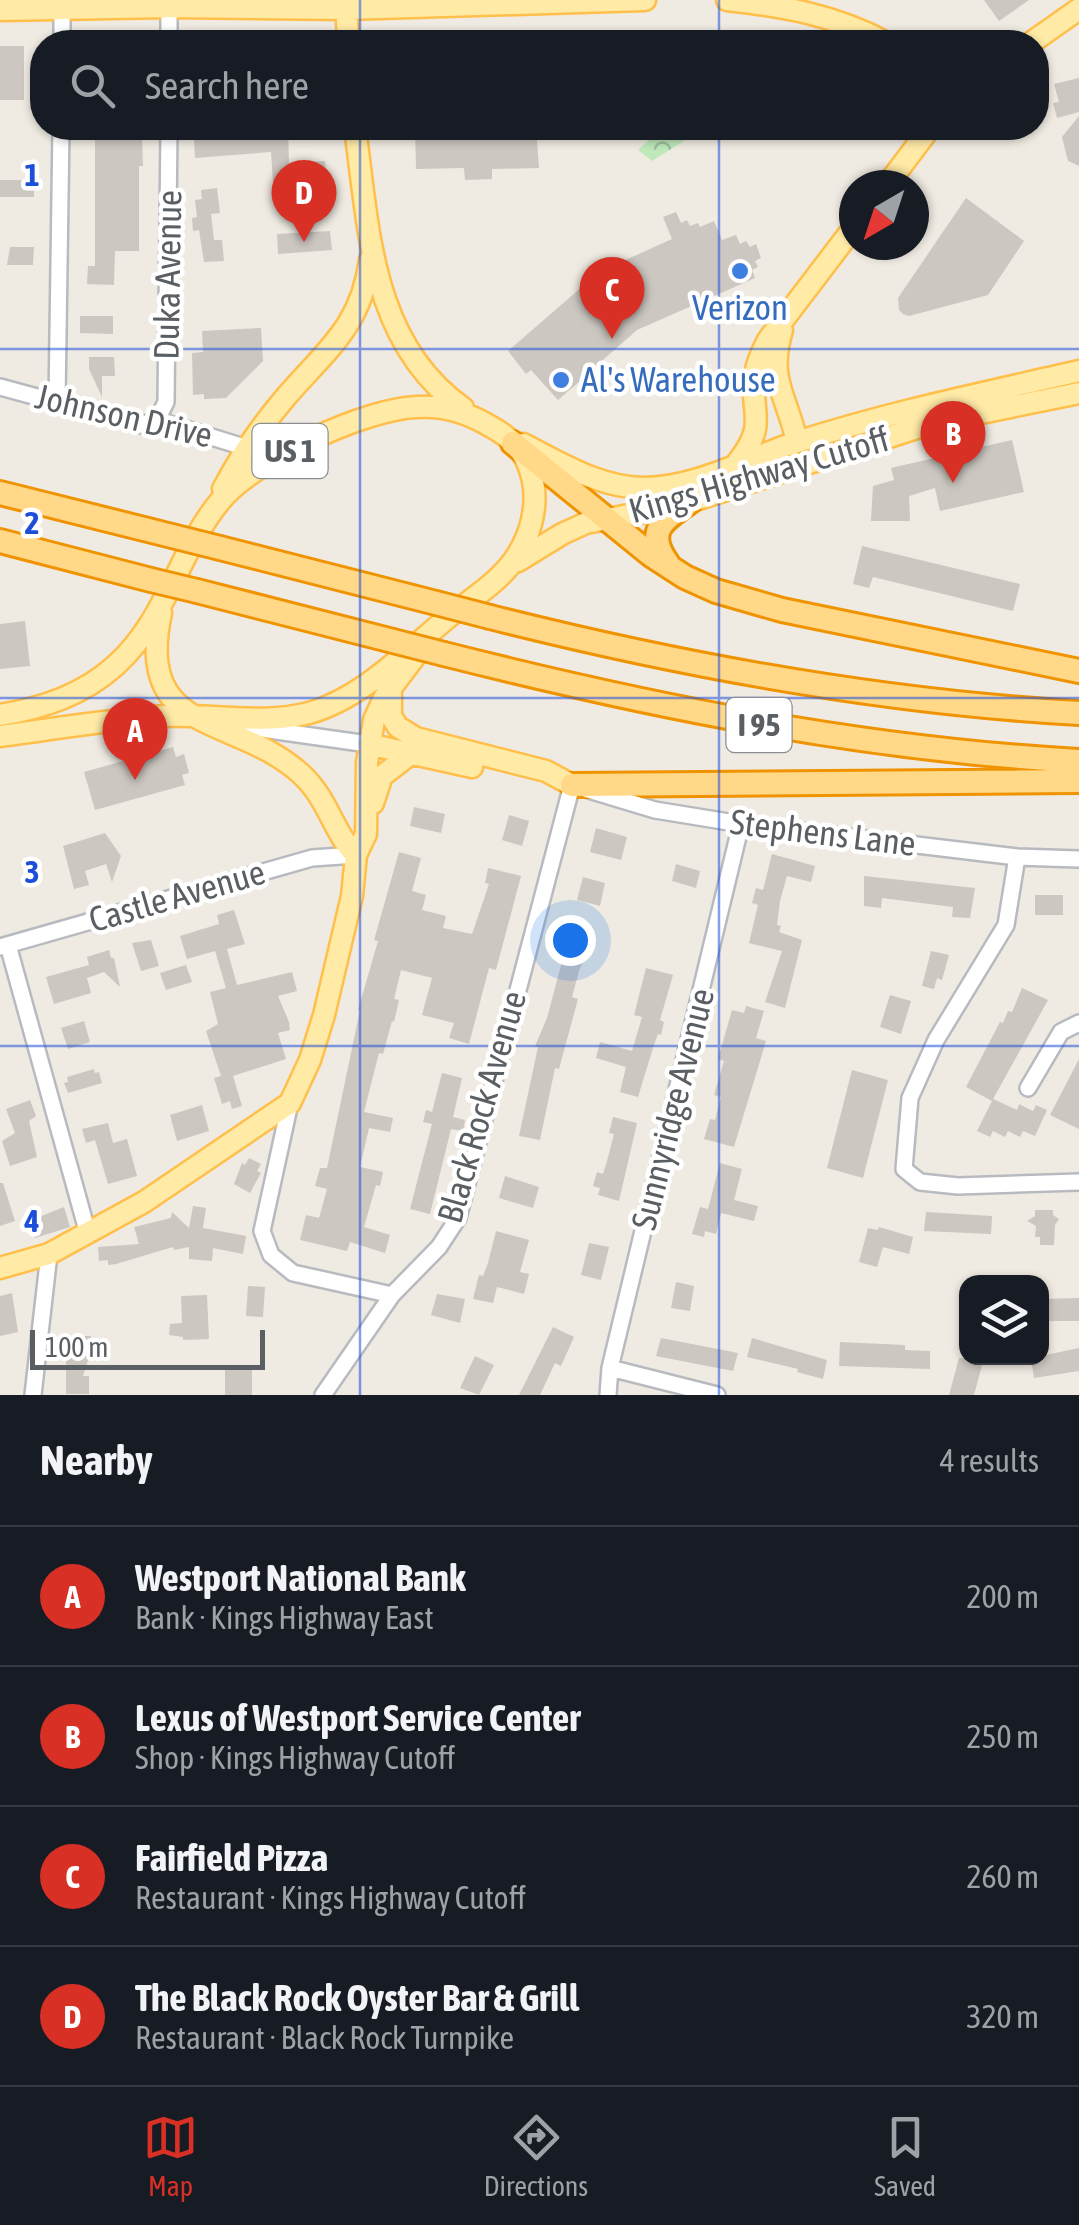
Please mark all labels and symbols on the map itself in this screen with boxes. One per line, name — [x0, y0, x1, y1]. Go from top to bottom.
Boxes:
text: 1 — [24, 156, 40, 193]
pin: D — [272, 160, 336, 242]
north arrow — [839, 170, 929, 260]
street label: Duka Avenue — [146, 190, 188, 360]
pin: C — [580, 256, 644, 339]
marker: Verizon — [729, 260, 751, 282]
place label: Verizon — [692, 287, 788, 327]
place label: Al's Warehouse — [581, 359, 776, 399]
marker: Al's Warehouse — [550, 369, 572, 391]
street label: Johnson Drive — [32, 375, 216, 455]
pin: B — [920, 400, 986, 483]
street label: Kings Highway Cutoff — [624, 418, 893, 530]
road number: US 1 — [252, 424, 328, 478]
text: 2 — [24, 504, 40, 541]
pin: A — [102, 698, 168, 780]
road number: I 95 — [726, 698, 792, 752]
street label: Stephens Lane — [728, 801, 918, 863]
street label: Castle Avenue — [84, 851, 269, 939]
text: 3 — [24, 853, 40, 890]
your location — [545, 915, 596, 966]
street label: Sunnyridge Avenue — [623, 984, 721, 1233]
street label: Black Rock Avenue — [429, 986, 533, 1227]
text: 4 — [23, 1202, 40, 1239]
scale bar — [30, 1325, 265, 1370]

